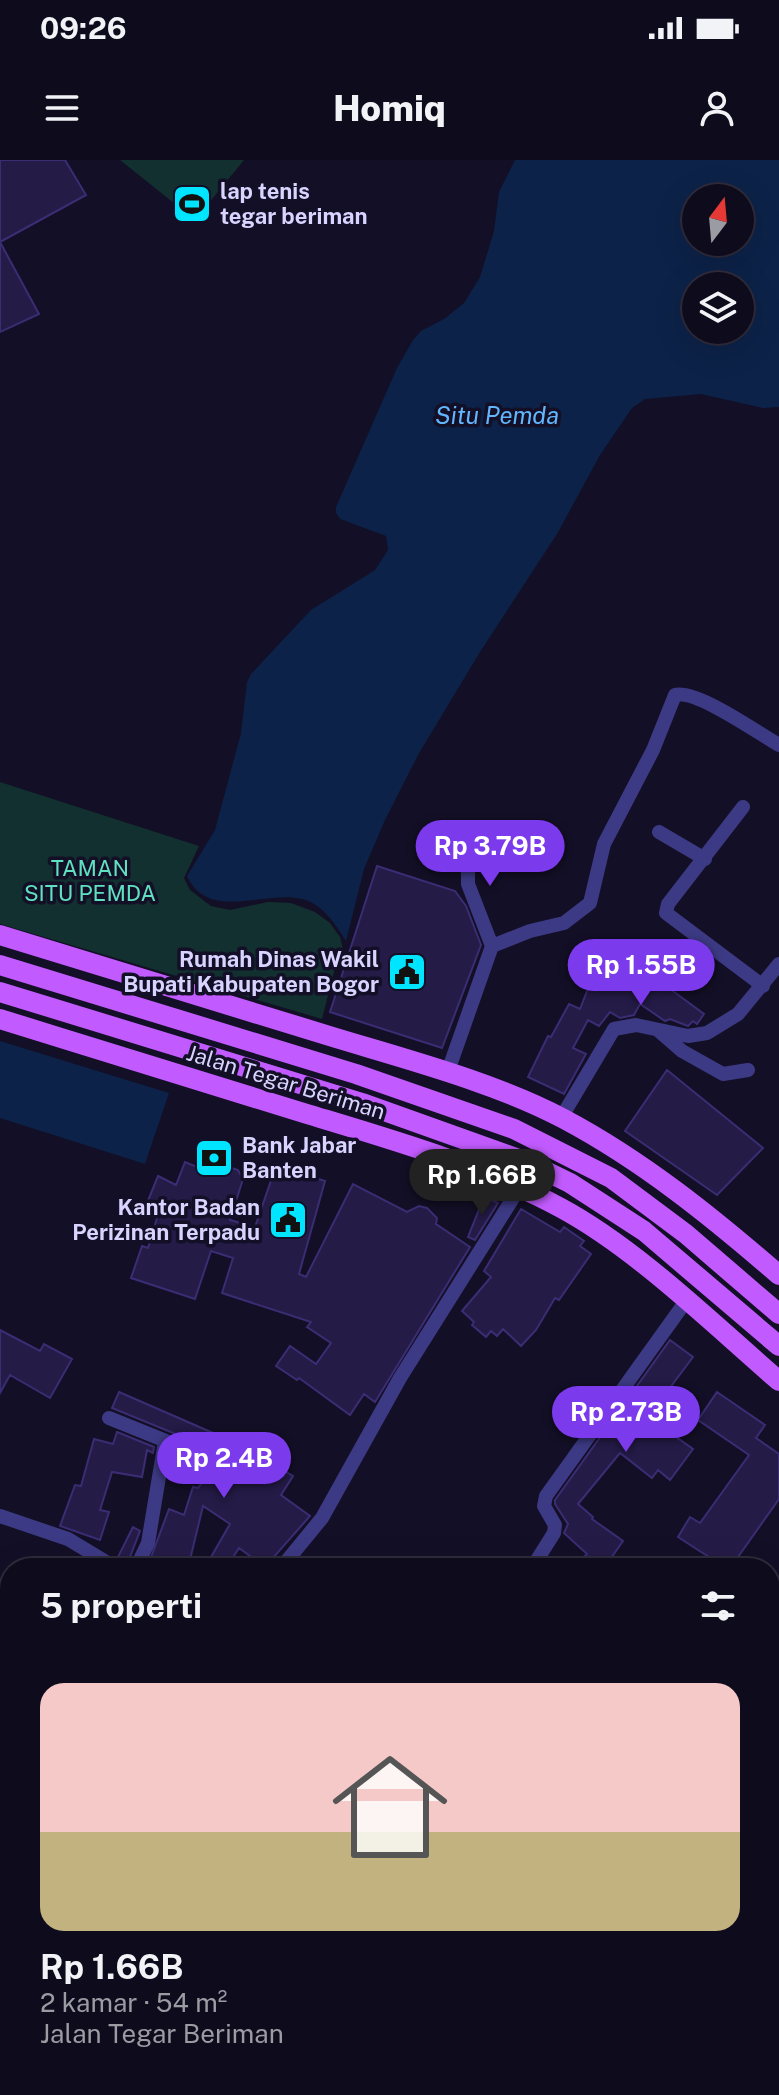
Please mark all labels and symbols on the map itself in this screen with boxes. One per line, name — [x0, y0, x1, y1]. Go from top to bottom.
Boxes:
place label: lap tenis tegar beriman — [220, 178, 368, 229]
sports icon: lap tenis tegar beriman — [171, 183, 213, 225]
north arrow — [682, 184, 754, 256]
water label: Situ Pemda — [435, 401, 559, 429]
pin: Rp 3.79B — [407, 820, 573, 888]
park label: TAMAN SITU PEMDA — [24, 855, 156, 906]
pin: Rp 1.55B — [558, 939, 724, 1007]
place label: Rumah Dinas Wakil Bupati Kabupaten Bogor — [123, 946, 379, 997]
public building icon: Rumah Dinas Wakil Bupati Kabupaten Bogor — [386, 951, 428, 993]
street label: Jalan Tegar Beriman — [184, 1039, 388, 1125]
place label: Bank Jabar Banten — [242, 1132, 356, 1183]
bank icon: Bank Jabar Banten — [193, 1137, 235, 1179]
pin: Rp 1.66B — [399, 1149, 565, 1217]
place label: Kantor Badan Perizinan Terpadu — [72, 1194, 260, 1245]
public building icon: Kantor Badan Perizinan Terpadu — [267, 1199, 309, 1241]
pin: Rp 2.73B — [543, 1386, 709, 1454]
pin: Rp 2.4B — [150, 1432, 298, 1500]

